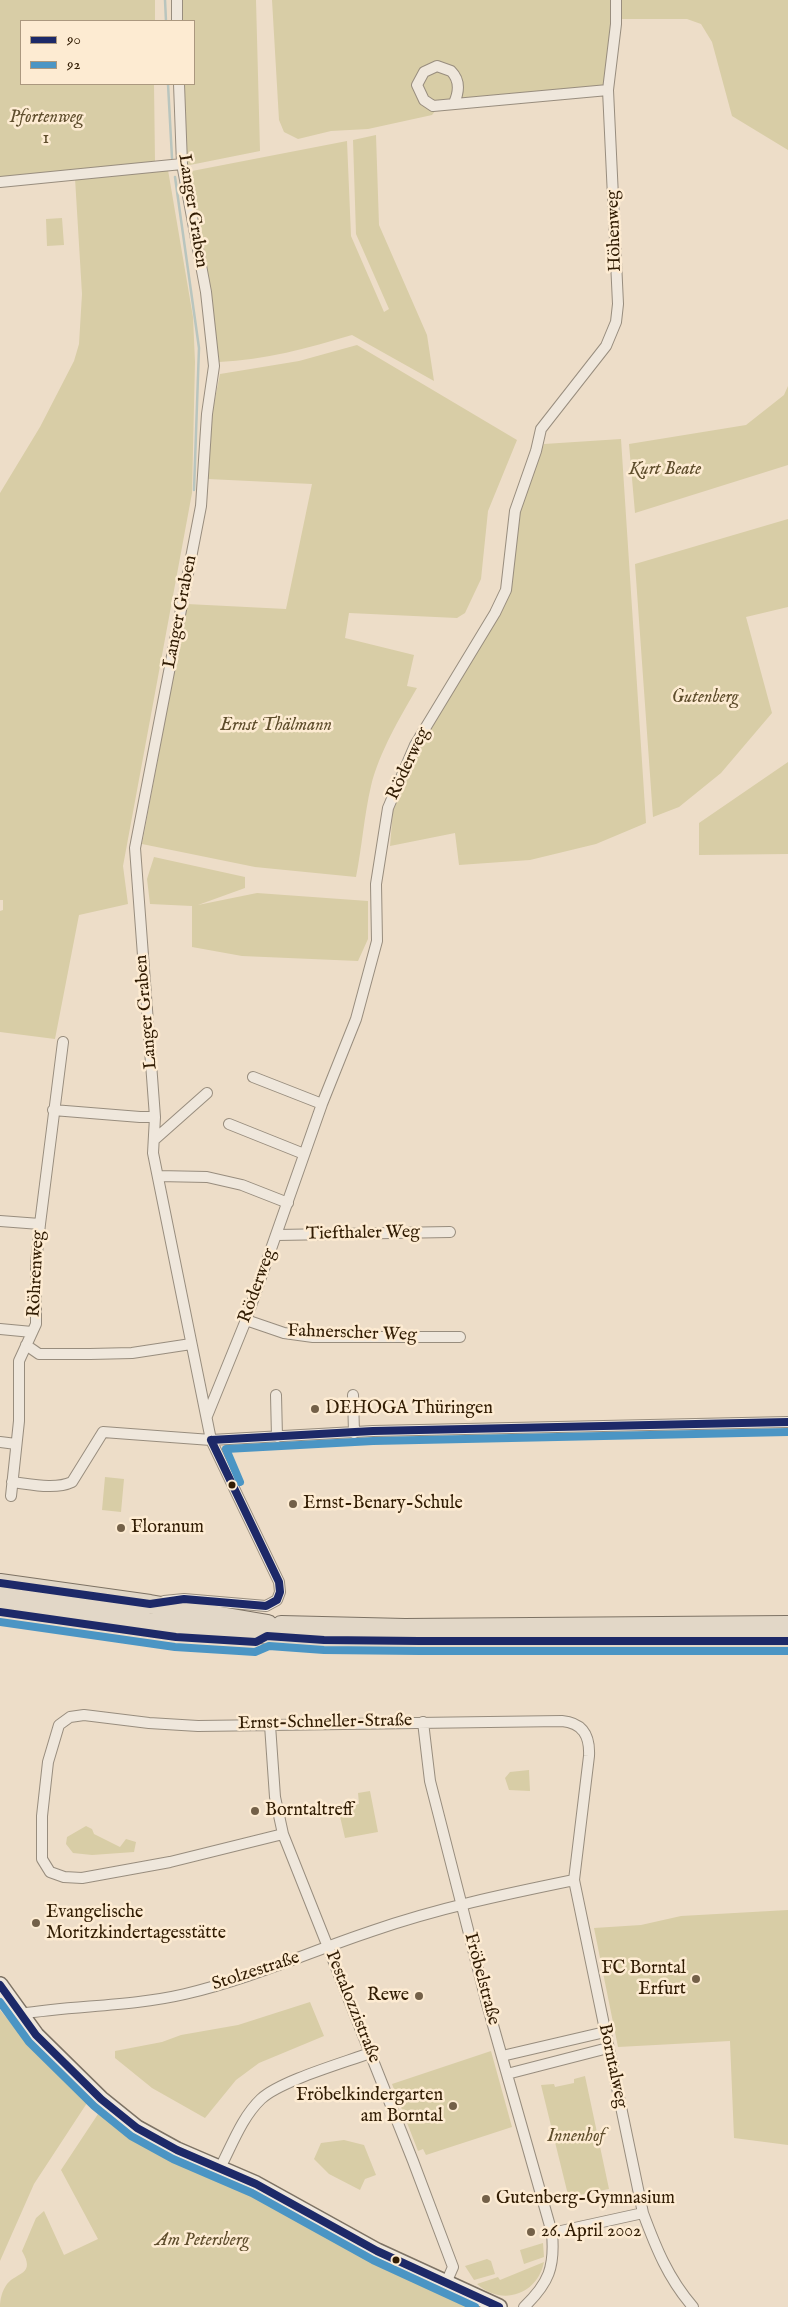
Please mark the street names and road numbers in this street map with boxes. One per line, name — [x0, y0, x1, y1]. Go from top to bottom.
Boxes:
street label: Langer Graben — [172, 153, 212, 269]
street label: Höhenweg — [603, 190, 627, 272]
street label: Langer Graben — [159, 554, 203, 670]
street label: Röderweg — [383, 724, 435, 804]
street label: Langer Graben — [131, 954, 163, 1070]
street label: Tiefthaler Weg — [306, 1222, 420, 1246]
street label: Röhrenweg — [24, 1230, 50, 1318]
street label: Röderweg — [235, 1246, 281, 1326]
street label: Fahnerscher Weg — [287, 1321, 417, 1347]
street label: Ernst-Schneller-Straße — [238, 1711, 412, 1735]
street label: Fröbelstraße — [458, 1930, 504, 2028]
street label: Stolzestraße — [209, 1948, 303, 1996]
street label: Pestalozzistraße — [320, 1948, 384, 2066]
street label: Borntalweg — [592, 2022, 632, 2110]

